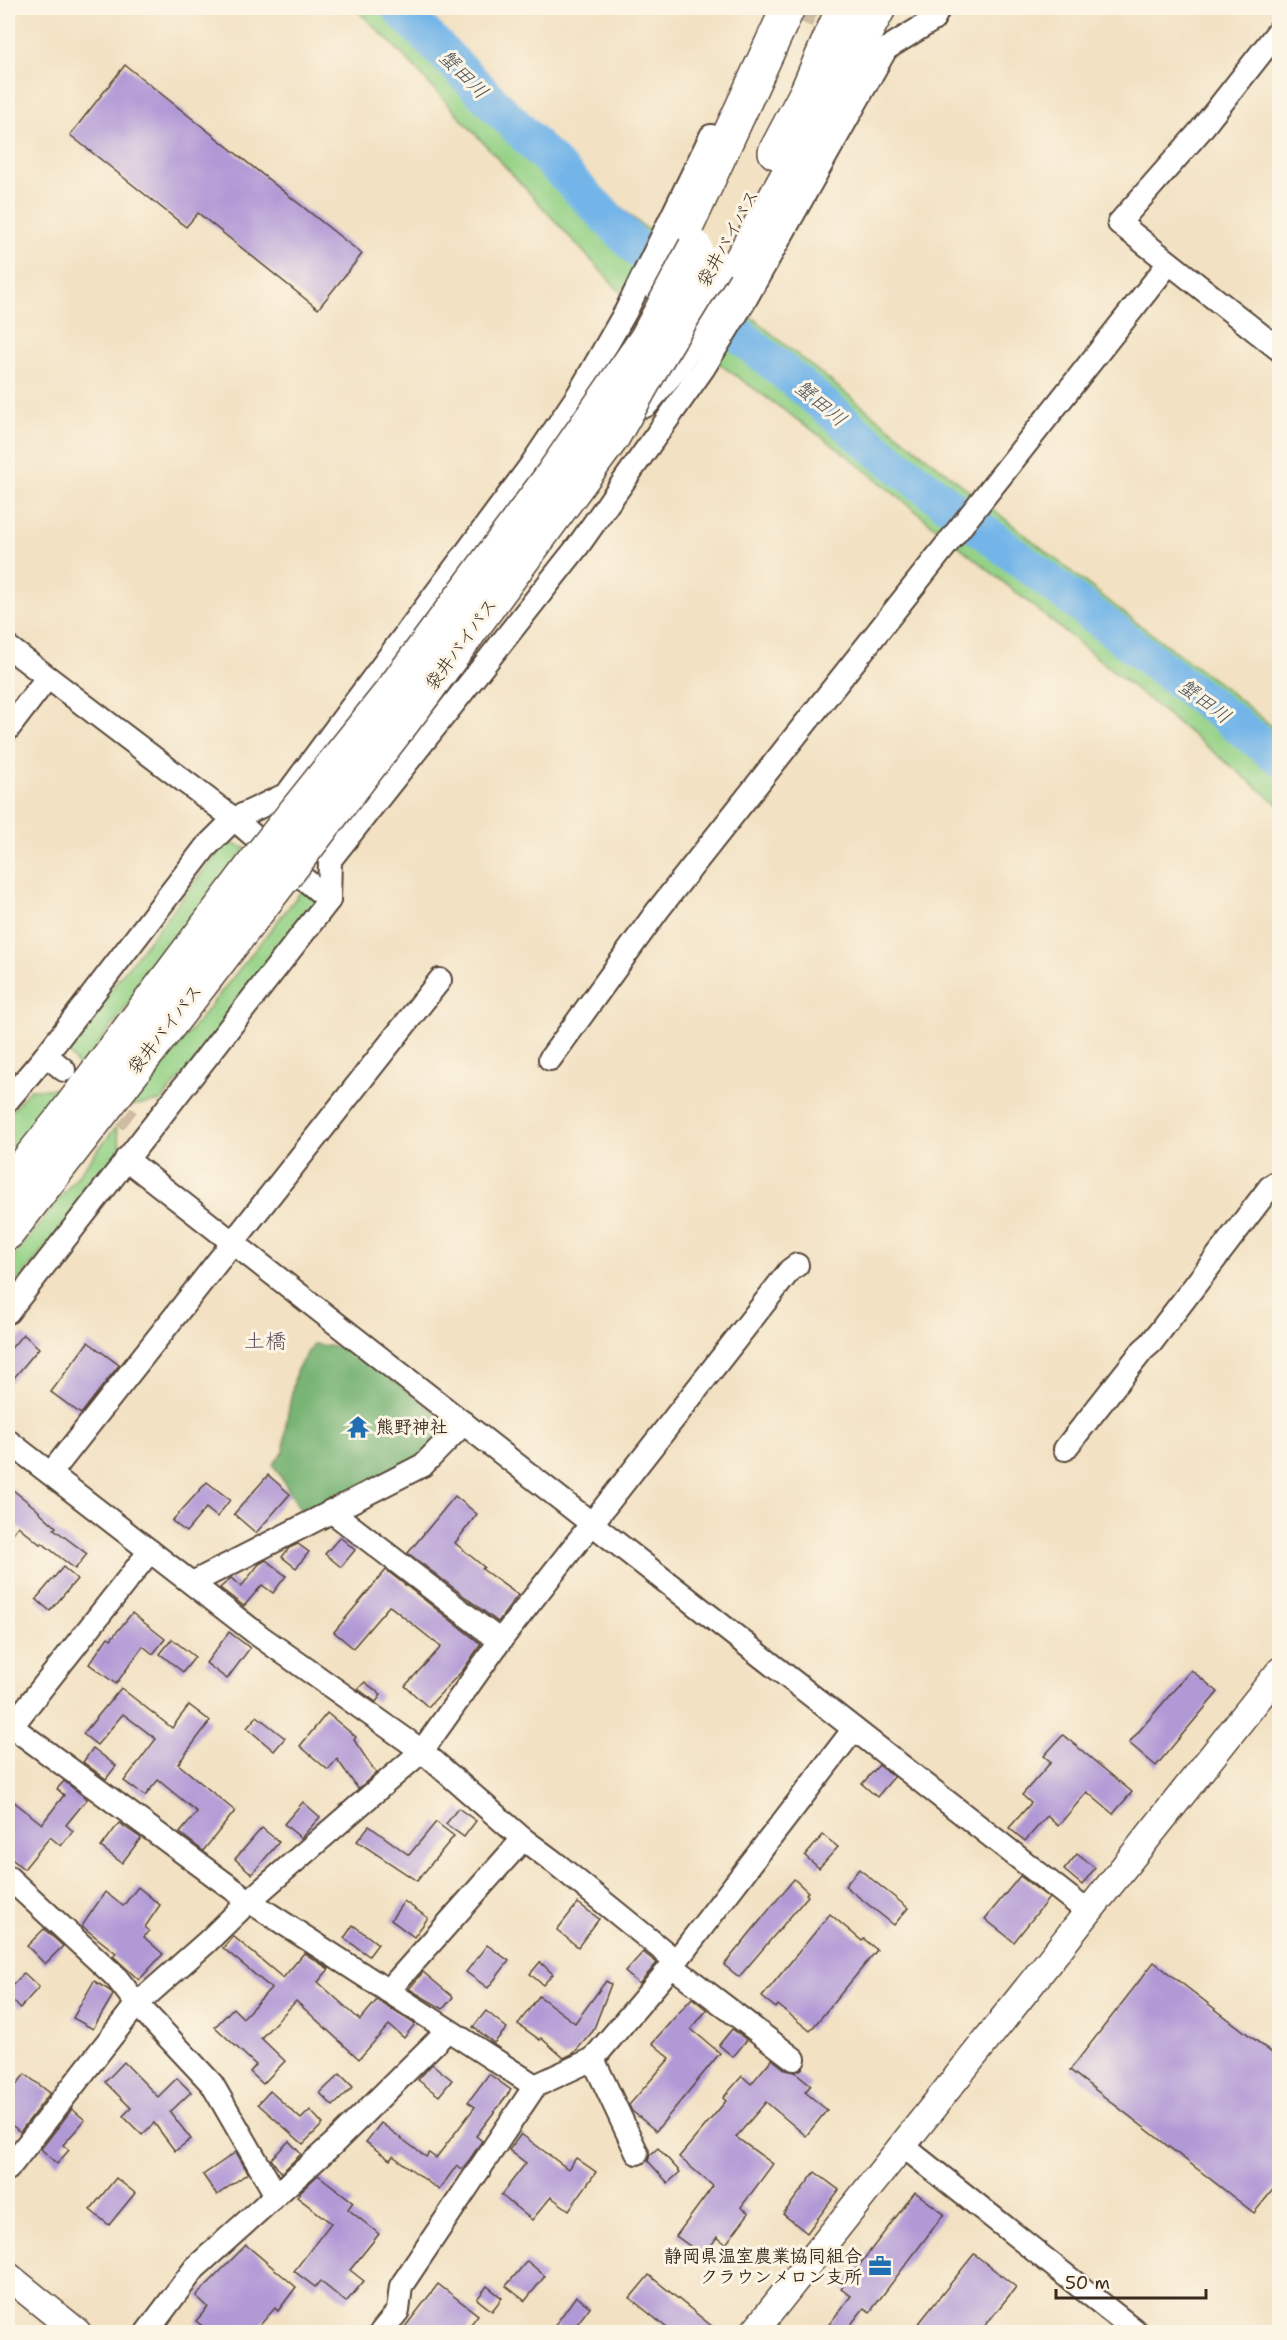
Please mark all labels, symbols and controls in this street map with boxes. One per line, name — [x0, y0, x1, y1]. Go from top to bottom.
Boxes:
water label: 蟹田川 — [434, 44, 494, 104]
street label: 袋井バイパス — [691, 185, 765, 291]
water label: 蟹田川 — [790, 374, 852, 432]
street label: 袋井バイパス — [420, 593, 502, 695]
water label: 蟹田川 — [1173, 673, 1237, 729]
street label: 袋井バイパス — [122, 979, 208, 1079]
district label: 土橋 — [244, 1327, 286, 1355]
temple icon: 熊野神社 — [345, 1414, 371, 1440]
place label: 熊野神社 — [376, 1415, 448, 1439]
place label: 静岡県温室農業協同組合 クラウンメロン支所 — [664, 2244, 862, 2289]
office icon: 静岡県温室農業協同組合 クラウンメロン支所 — [867, 2253, 893, 2279]
scale bar — [1056, 2262, 1206, 2300]
text: 50 m — [1065, 2271, 1110, 2295]

